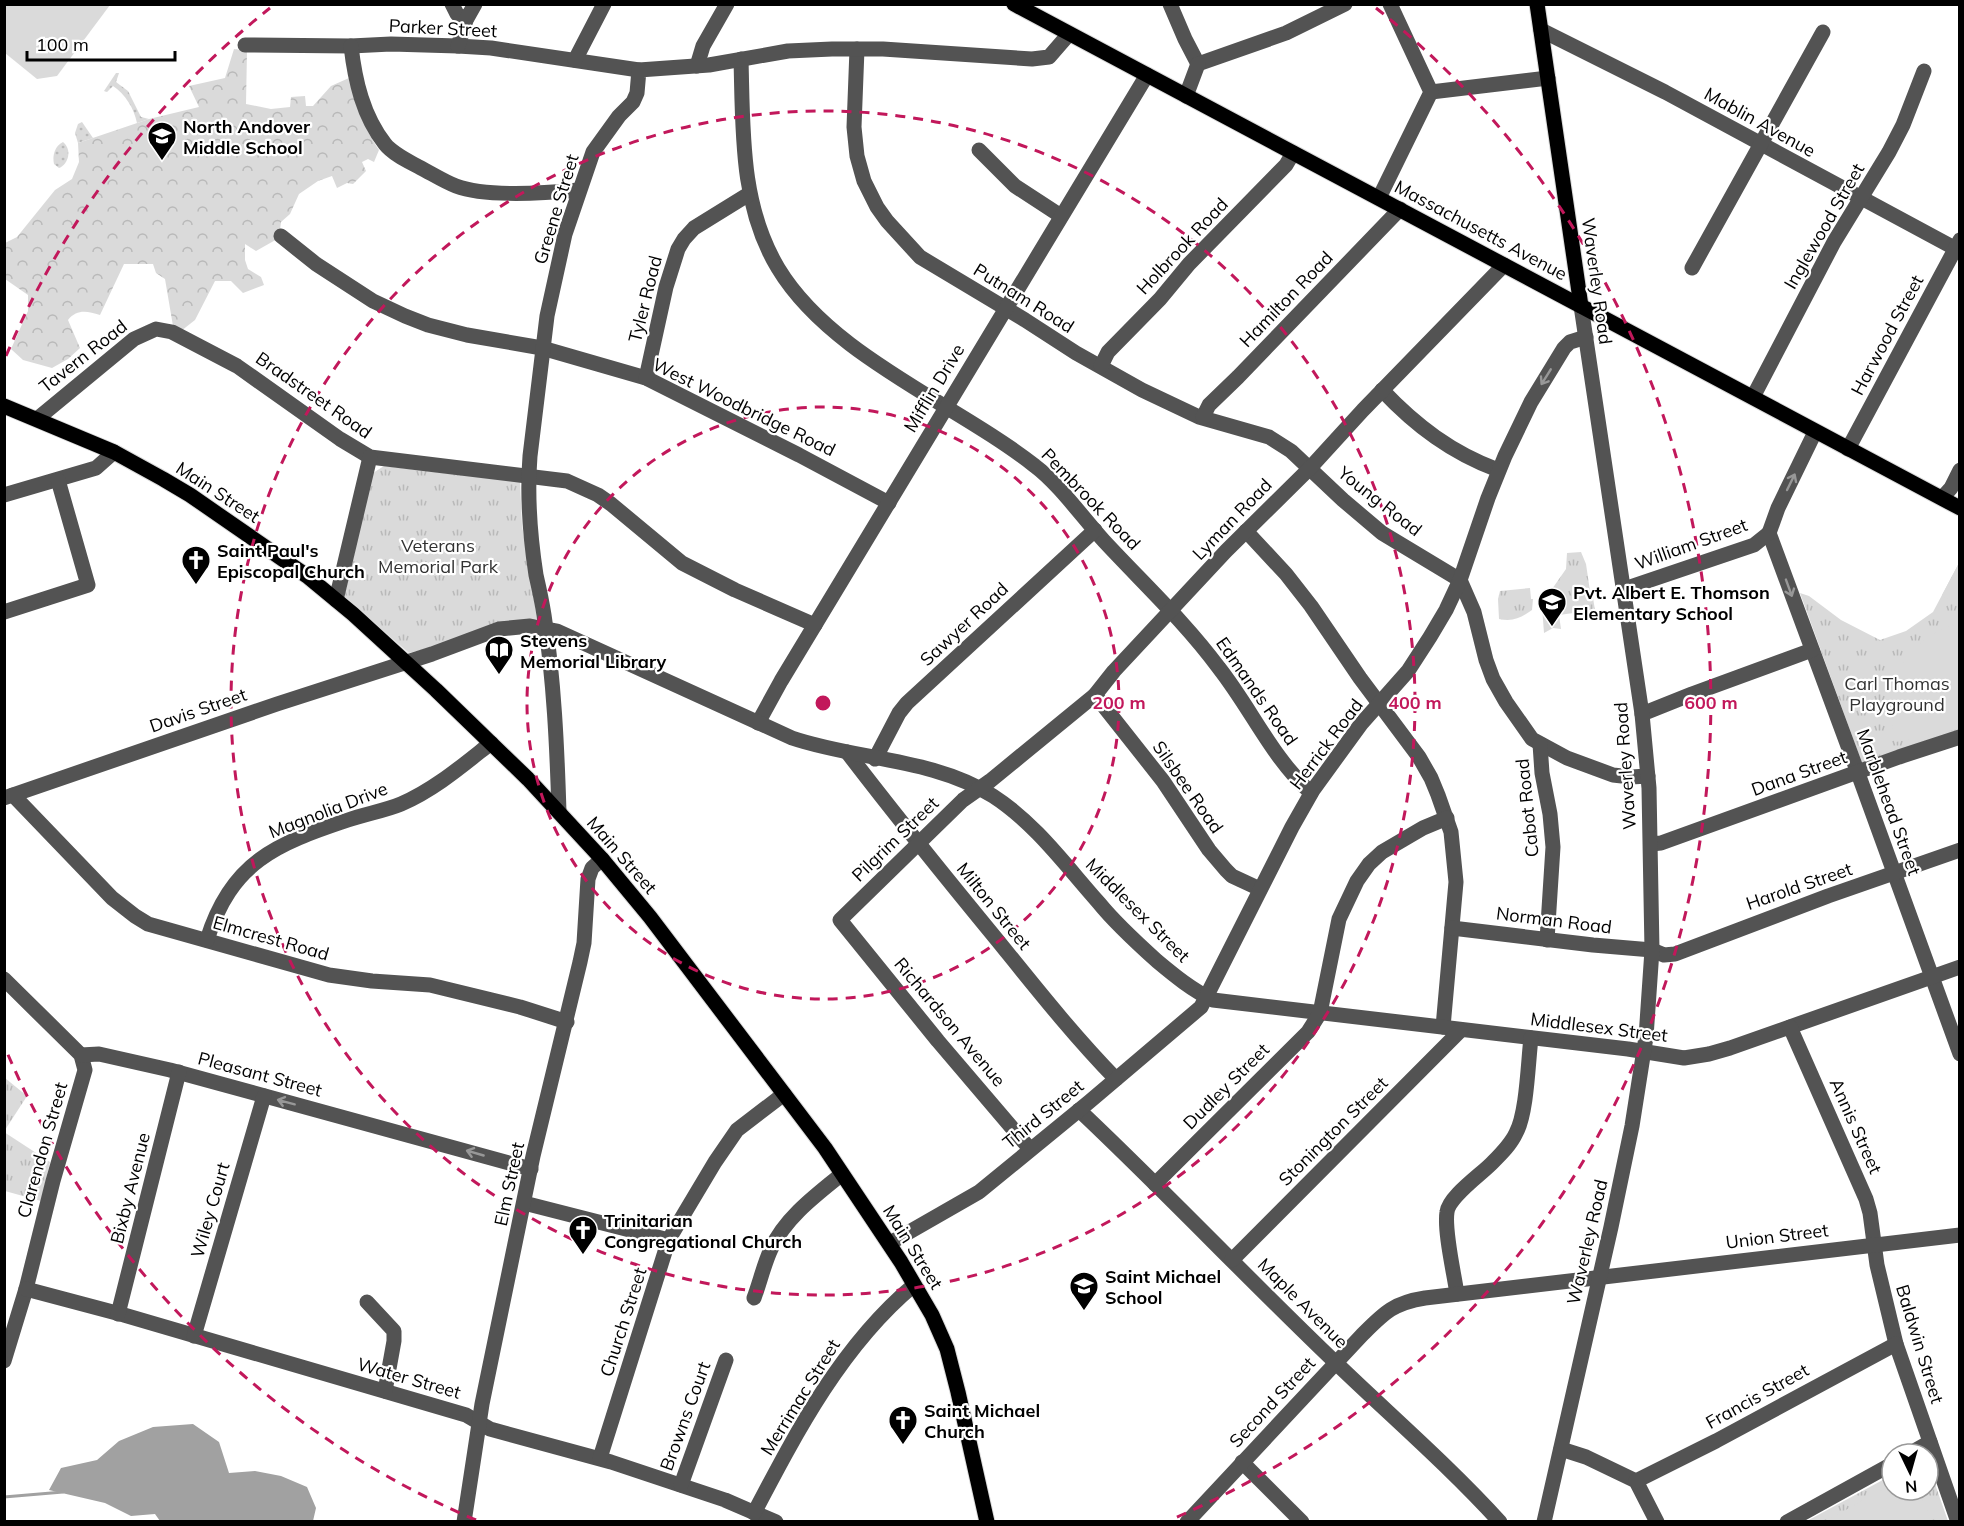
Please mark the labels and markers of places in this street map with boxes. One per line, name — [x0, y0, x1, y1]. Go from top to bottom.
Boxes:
place label: North Andover Middle School — [183, 115, 311, 159]
school or university icon: North Andover Middle School — [146, 120, 178, 162]
place label: Saint Paul's Episcopal Church — [217, 539, 365, 583]
church icon: Saint Paul's Episcopal Church — [180, 544, 212, 586]
place label: Pvt. Albert E. Thomson Elementary School — [1573, 581, 1770, 625]
school or university icon: Pvt. Albert E. Thomson Elementary School — [1536, 586, 1568, 628]
place label: Stevens Memorial Library — [520, 629, 667, 673]
library icon: Stevens Memorial Library — [483, 634, 515, 676]
centre of rings — [813, 693, 833, 713]
place label: Trinitarian Congregational Church — [604, 1209, 802, 1253]
church icon: Trinitarian Congregational Church — [567, 1214, 599, 1256]
place label: Saint Michael School — [1105, 1265, 1221, 1309]
school or university icon: Saint Michael School — [1068, 1270, 1100, 1312]
place label: Saint Michael Church — [924, 1399, 1040, 1443]
church icon: Saint Michael Church — [887, 1404, 919, 1446]

